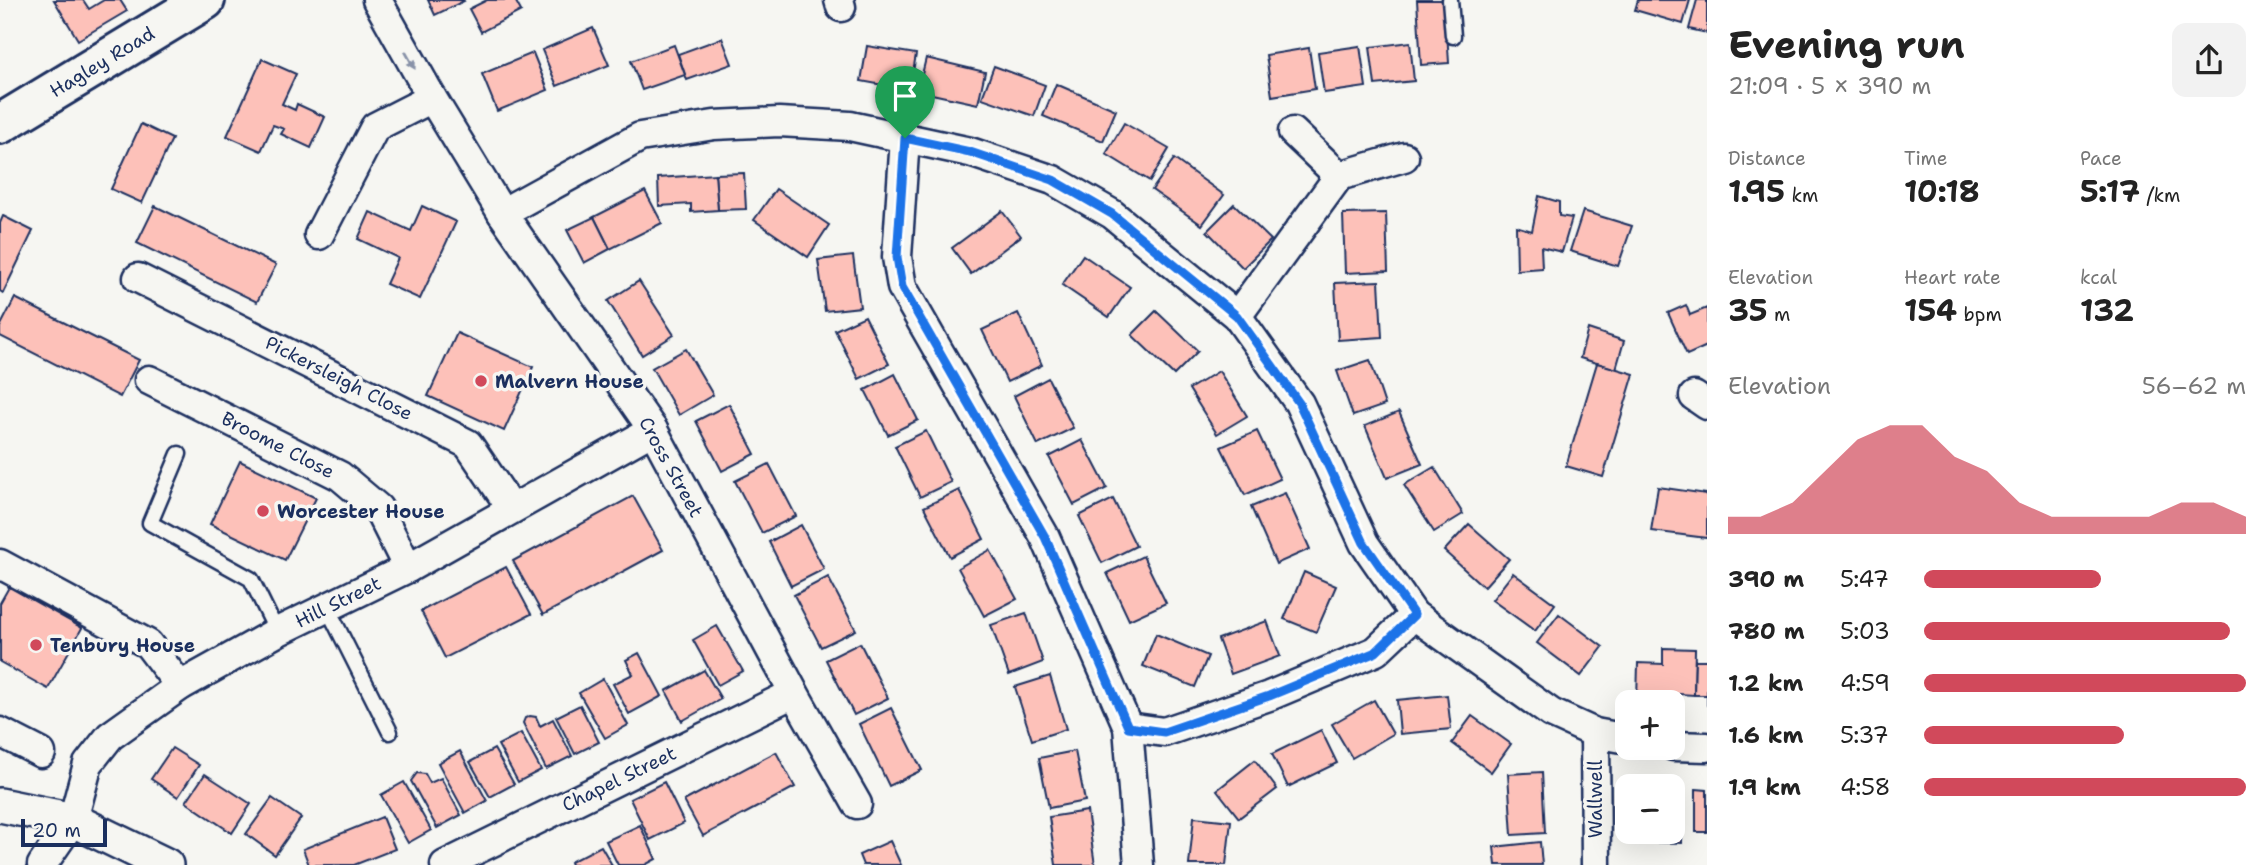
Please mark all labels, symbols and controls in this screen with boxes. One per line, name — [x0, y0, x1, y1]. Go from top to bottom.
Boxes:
text: Evening run — [1728, 19, 1965, 70]
street label: Hagley Road — [45, 21, 159, 103]
button: share — [2172, 23, 2246, 97]
one-way arrow — [404, 50, 416, 69]
pin — [875, 66, 935, 138]
text: 21:09 · 5 × 390 m — [1728, 71, 1931, 101]
icon: arrive — [886, 77, 924, 115]
text: Distance — [1728, 146, 1806, 171]
text: Time — [1904, 146, 1948, 171]
text: Pace — [2080, 146, 2122, 171]
text: 1.95 — [1728, 171, 1785, 212]
text: 10:18 — [1904, 171, 1980, 212]
text: 5:17 — [2080, 171, 2140, 212]
text: km — [1785, 183, 1818, 208]
text: /km — [2140, 183, 2180, 208]
text: Elevation — [1728, 265, 1813, 290]
text: Heart rate — [1904, 265, 2001, 290]
text: kcal — [2080, 265, 2117, 290]
text: 35 — [1728, 290, 1768, 331]
text: 154 — [1904, 290, 1957, 331]
text: 132 — [2080, 290, 2134, 331]
text: m — [1768, 302, 1790, 327]
text: bpm — [1957, 302, 2002, 327]
street label: Pickersleigh Close — [261, 330, 417, 426]
place label: Malvern House — [495, 369, 644, 394]
text: Elevation — [1728, 371, 1831, 401]
text: 56–62 m — [2142, 371, 2246, 401]
marker: Malvern House — [473, 373, 489, 389]
street label: Broome Close — [217, 406, 339, 484]
street label: Cross Street — [633, 412, 709, 522]
place label: Worcester House — [277, 499, 445, 524]
marker: Worcester House — [255, 503, 271, 519]
text: 390 m — [1728, 564, 1804, 594]
text: 5:47 — [1840, 564, 1889, 594]
street label: Hill Street — [291, 570, 385, 634]
text: 780 m — [1728, 616, 1805, 646]
text: 5:03 — [1840, 616, 1890, 646]
place label: Tenbury House — [50, 633, 195, 658]
marker: Tenbury House — [28, 637, 44, 653]
text: 1.2 km — [1728, 668, 1804, 698]
text: 4:59 — [1840, 668, 1890, 698]
map controls — [1615, 690, 1685, 844]
button: + — [1615, 690, 1685, 760]
text: 1.6 km — [1728, 720, 1803, 750]
text: 5:37 — [1840, 720, 1889, 750]
street label: Chapel Street — [558, 741, 680, 817]
street label: Wallwell — [1583, 759, 1608, 838]
text: 1.9 km — [1728, 772, 1801, 802]
text: 4:58 — [1840, 772, 1891, 802]
button: − — [1615, 774, 1685, 844]
scale bar — [21, 816, 107, 848]
text: 20 m — [32, 818, 81, 843]

